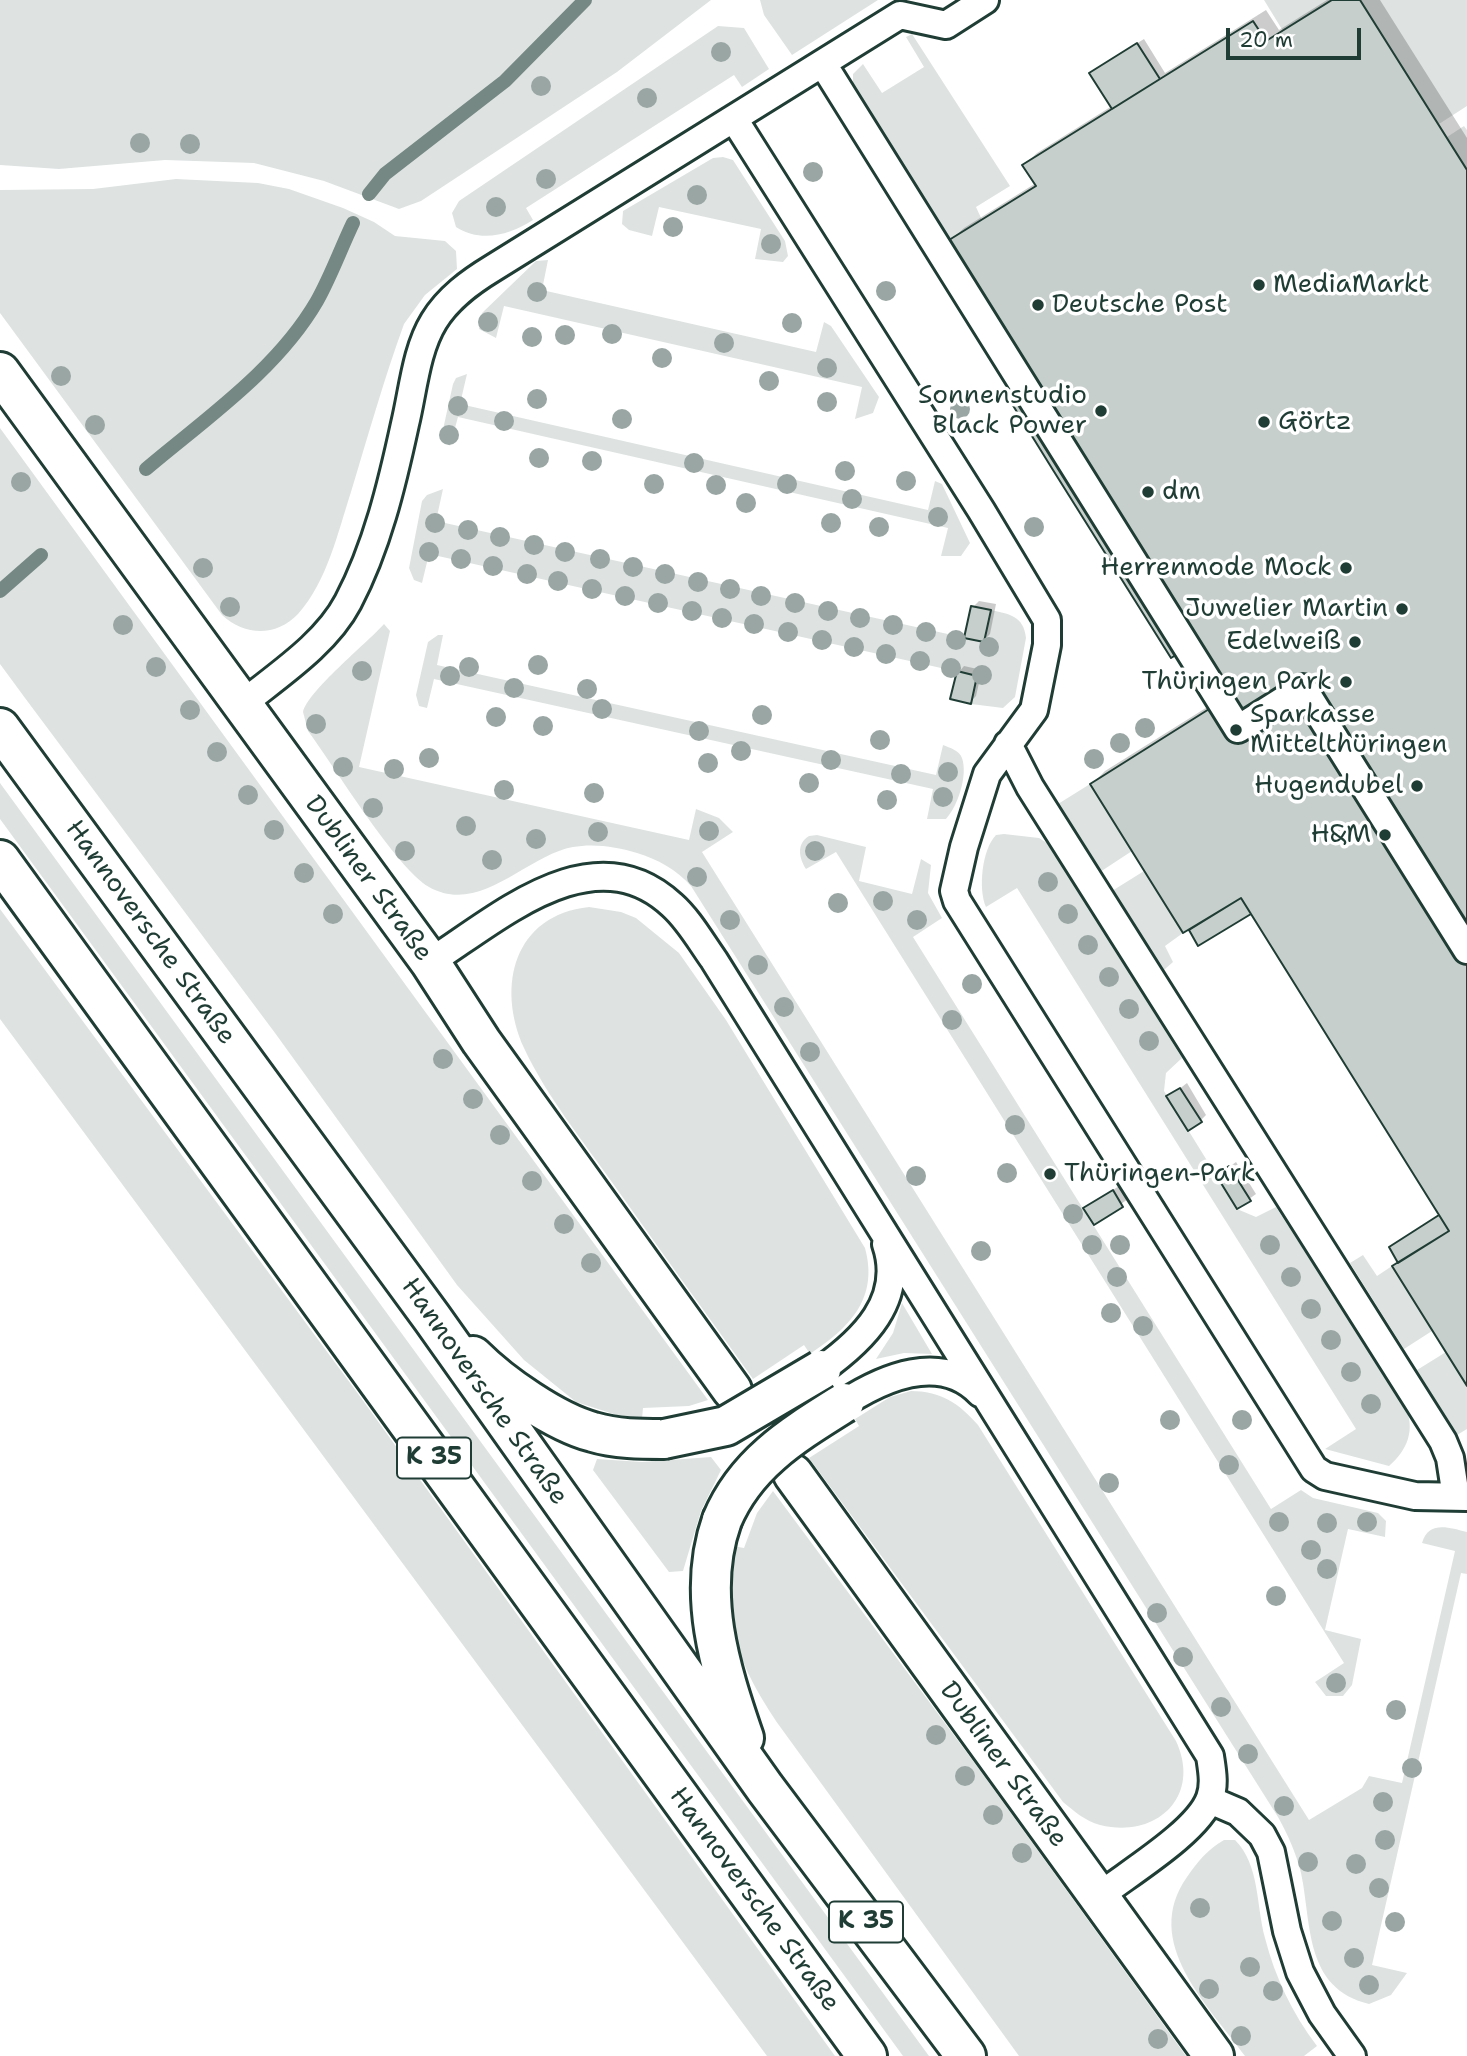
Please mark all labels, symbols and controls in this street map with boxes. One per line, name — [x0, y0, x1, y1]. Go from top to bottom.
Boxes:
scale bar — [1229, 14, 1364, 58]
text: 20 m — [1239, 26, 1293, 54]
place label: MediaMarkt — [1273, 269, 1429, 301]
marker: MediaMarkt — [1251, 277, 1267, 293]
place label: Deutsche Post — [1052, 289, 1227, 321]
marker: Deutsche Post — [1030, 297, 1046, 313]
place label: Sonnenstudio Black Power — [918, 380, 1087, 442]
marker: Sonnenstudio Black Power — [1093, 403, 1109, 419]
place label: Görtz — [1278, 406, 1352, 438]
marker: Görtz — [1256, 414, 1272, 430]
place label: dm — [1162, 476, 1201, 508]
marker: dm — [1140, 484, 1156, 500]
place label: Herrenmode Mock — [1100, 552, 1332, 584]
marker: Herrenmode Mock — [1338, 560, 1354, 576]
place label: Juwelier Martin — [1185, 593, 1388, 625]
marker: Juwelier Martin — [1394, 601, 1410, 617]
place label: Edelweiß — [1226, 626, 1341, 658]
marker: Edelweiß — [1347, 634, 1363, 650]
place label: Thüringen Park — [1141, 666, 1332, 698]
marker: Thüringen Park — [1338, 674, 1354, 690]
place label: Sparkasse Mittelthüringen — [1250, 699, 1447, 760]
marker: Sparkasse Mittelthüringen — [1228, 722, 1244, 738]
place label: Hugendubel — [1254, 770, 1403, 802]
marker: Hugendubel — [1409, 778, 1425, 794]
street label: Dubliner Straße — [297, 790, 439, 968]
street label: Hannoversche Straße — [58, 815, 242, 1051]
place label: H&M — [1311, 819, 1371, 851]
marker: H&M — [1377, 827, 1393, 843]
place label: Thüringen-Park — [1064, 1158, 1256, 1190]
marker: Thüringen-Park — [1042, 1166, 1058, 1182]
street label: Hannoversche Straße — [394, 1273, 574, 1511]
road number: K 35 — [397, 1438, 471, 1478]
street label: Dubliner Straße — [932, 1676, 1074, 1854]
street label: Hannoversche Straße — [662, 1782, 846, 2018]
road number: K 35 — [829, 1901, 903, 1942]

